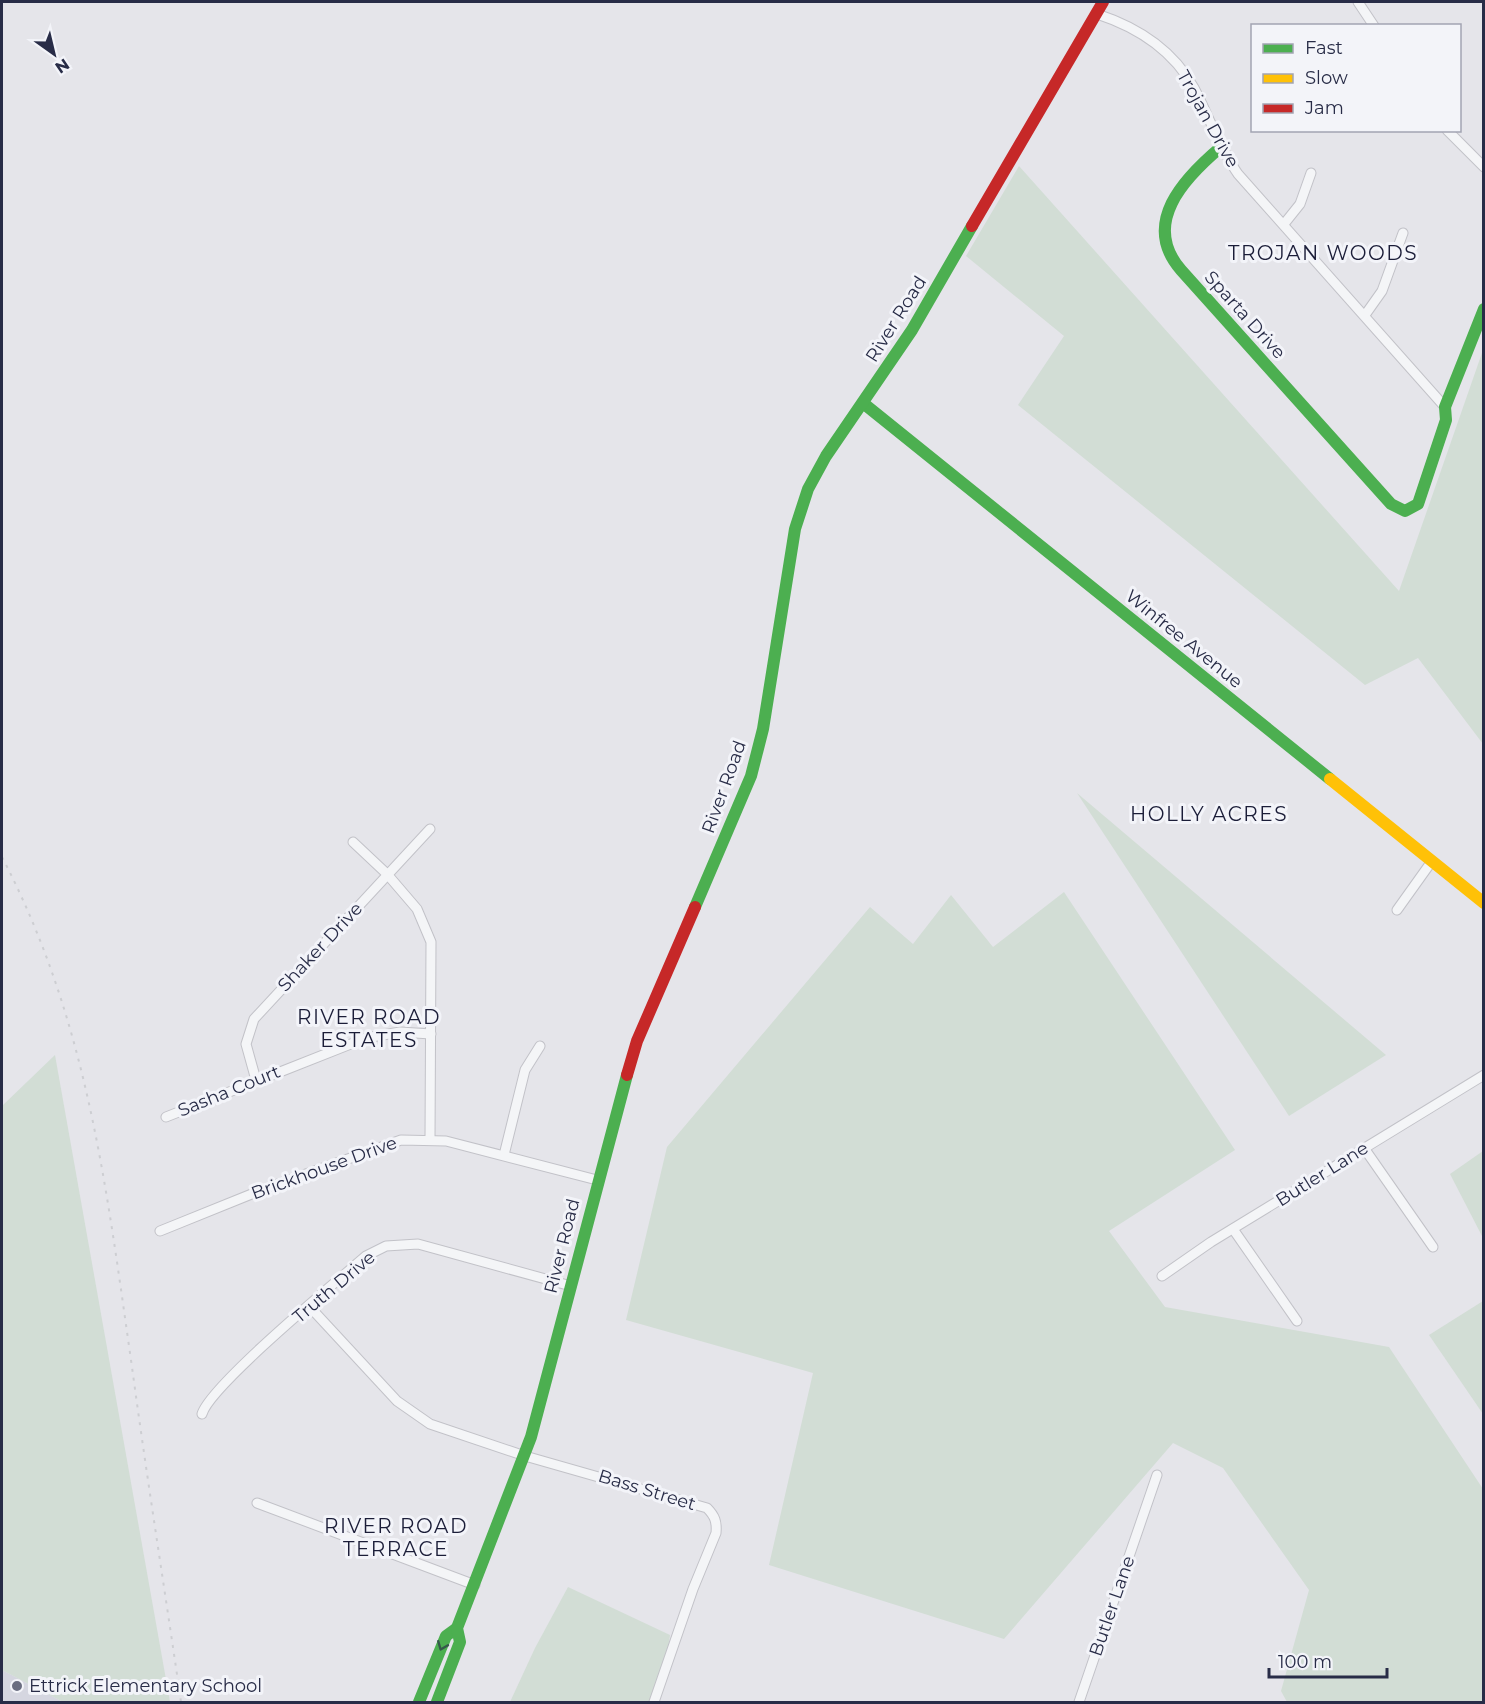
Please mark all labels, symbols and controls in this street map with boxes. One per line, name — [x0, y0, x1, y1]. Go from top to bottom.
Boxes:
north arrow — [24, 24, 84, 84]
legend — [1251, 24, 1461, 132]
text: Fast — [1305, 37, 1343, 59]
text: N — [51, 55, 73, 78]
street label: Trojan Drive — [1172, 66, 1244, 172]
text: Slow — [1305, 67, 1348, 89]
text: Jam — [1304, 97, 1344, 119]
district label: TROJAN WOODS — [1228, 241, 1418, 265]
street label: Sparta Drive — [1200, 266, 1290, 364]
street label: River Road — [861, 272, 931, 366]
street label: Winfree Avenue — [1121, 585, 1247, 693]
street label: River Road — [697, 738, 751, 836]
district label: HOLLY ACRES — [1130, 802, 1288, 826]
street label: Shaker Drive — [273, 898, 367, 996]
district label: RIVER ROAD ESTATES — [297, 1005, 441, 1052]
street label: Sasha Court — [175, 1060, 283, 1122]
street label: Brickhouse Drive — [248, 1131, 400, 1205]
street label: Butler Lane — [1272, 1137, 1372, 1211]
street label: River Road — [540, 1196, 584, 1296]
street label: Truth Drive — [288, 1246, 380, 1328]
street label: Bass Street — [596, 1465, 698, 1515]
district label: RIVER ROAD TERRACE — [324, 1514, 468, 1561]
street label: Butler Lane — [1085, 1553, 1140, 1659]
one-way arrow — [437, 1639, 449, 1650]
scale bar — [1269, 1641, 1388, 1679]
text: 100 m — [1278, 1651, 1332, 1673]
place label: Ettrick Elementary School — [29, 1675, 262, 1697]
marker: Ettrick Elementary School — [10, 1679, 24, 1693]

